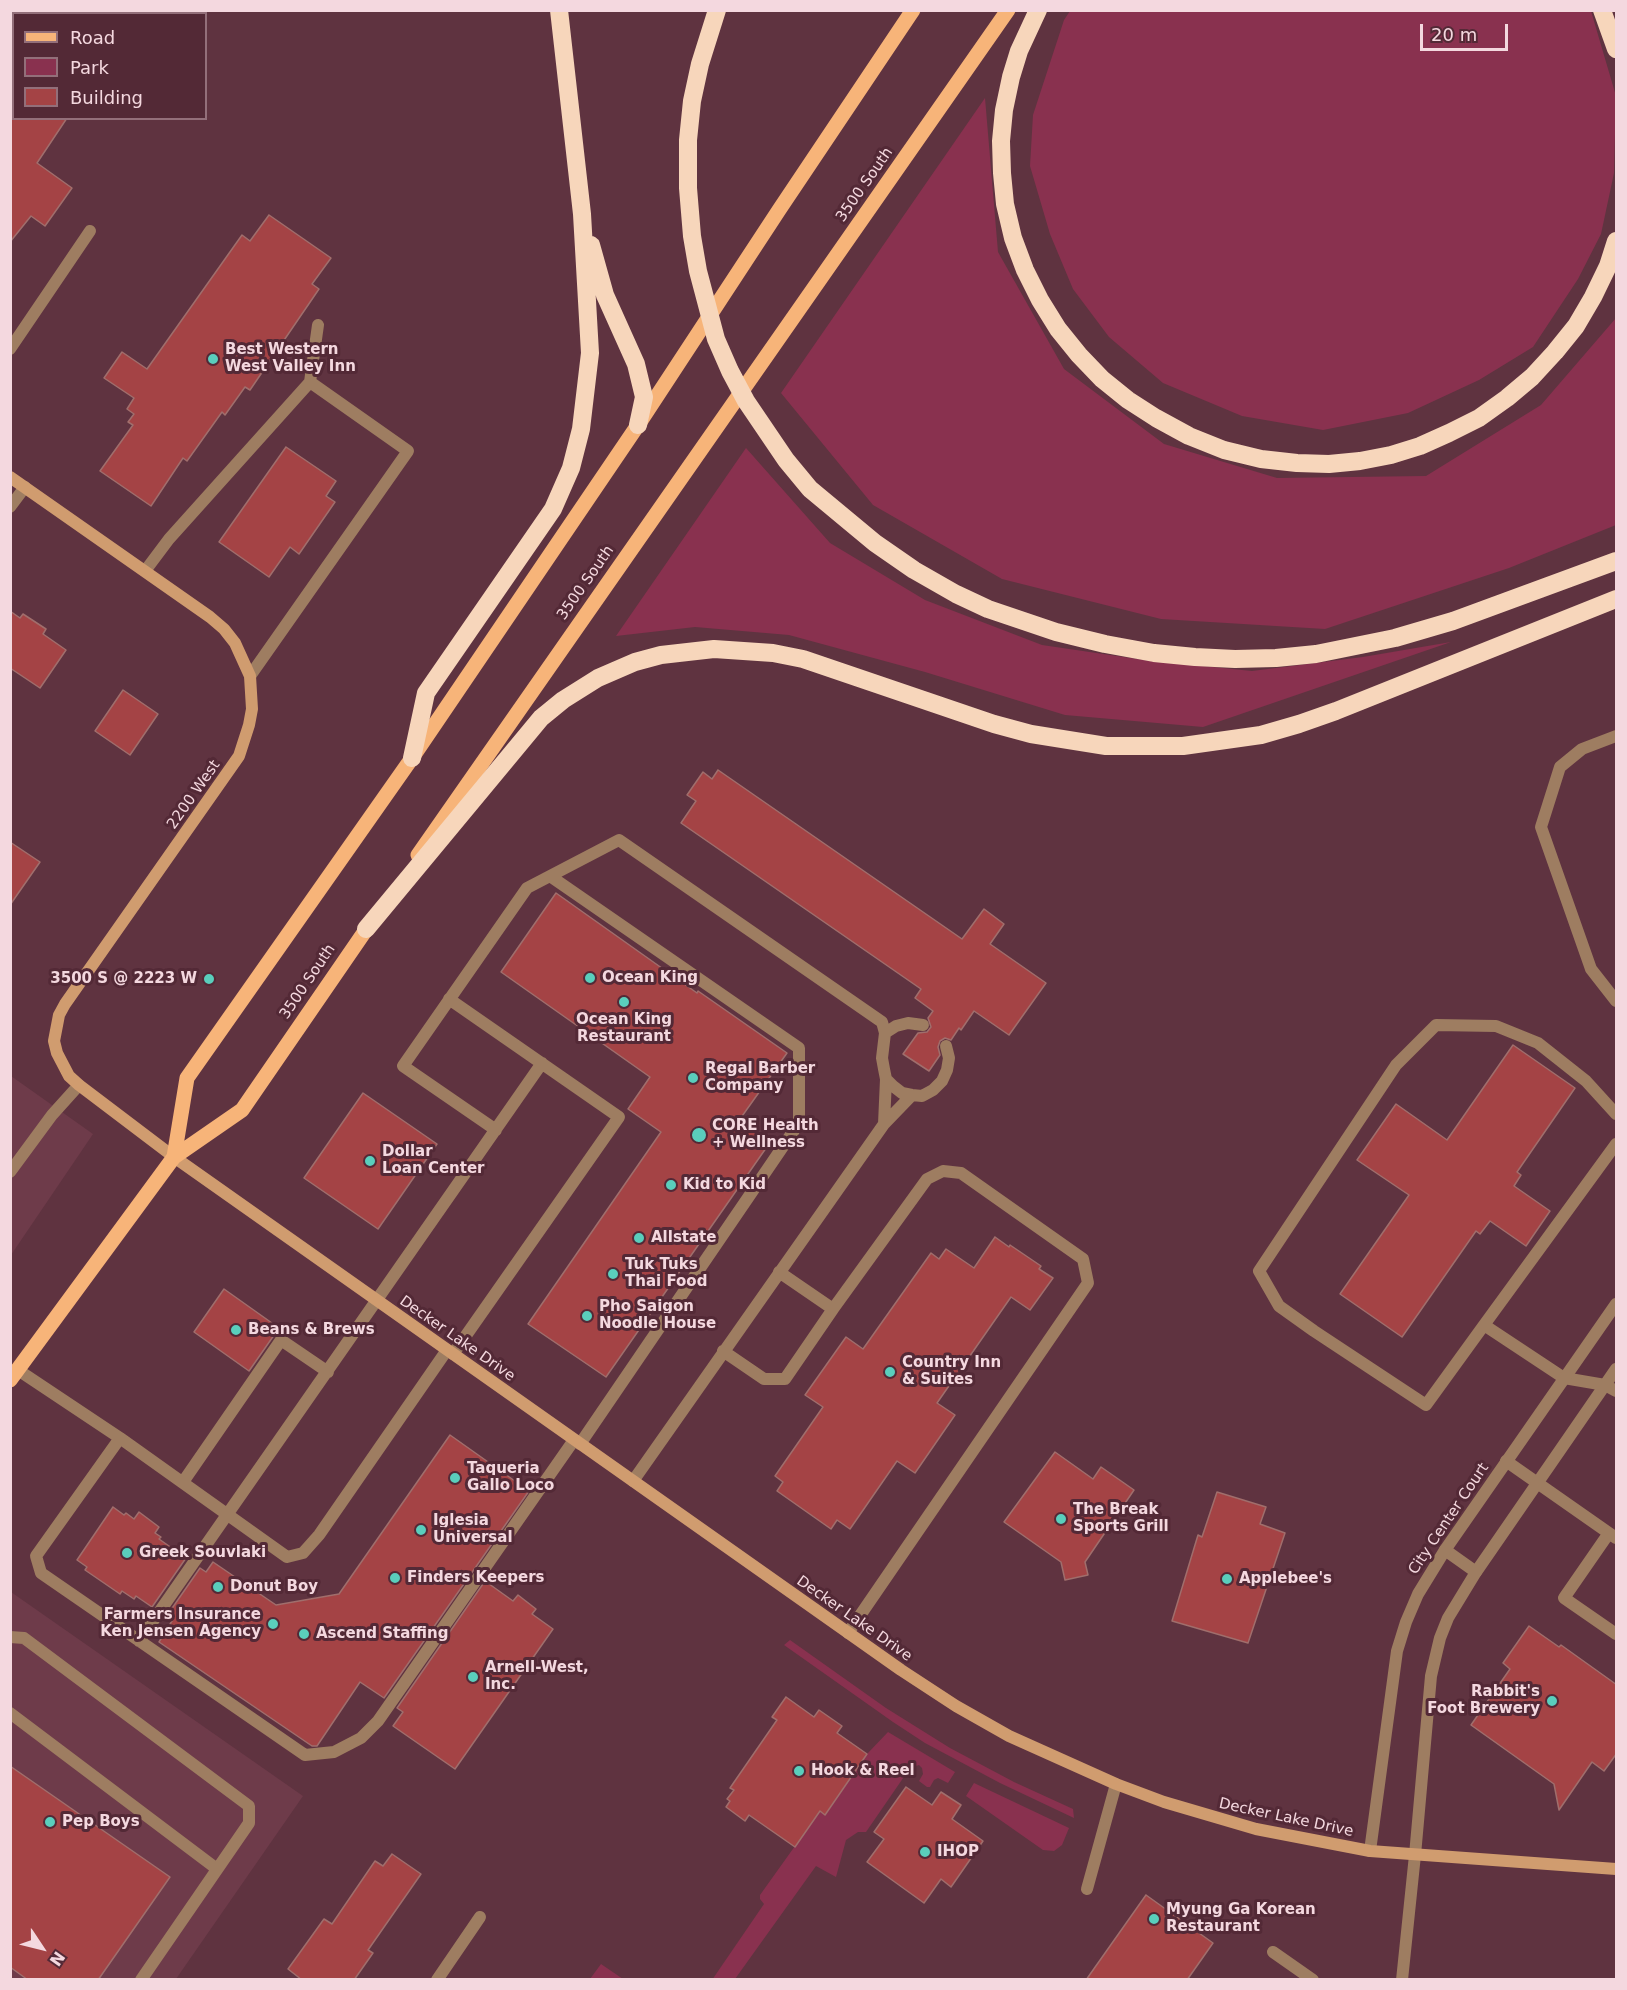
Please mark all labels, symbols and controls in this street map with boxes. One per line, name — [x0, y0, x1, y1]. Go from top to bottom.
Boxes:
legend — [12, 12, 207, 120]
scale bar — [1423, 12, 1512, 50]
text: 20 m — [1431, 24, 1477, 45]
text: Road — [70, 27, 115, 48]
text: Park — [70, 57, 109, 78]
text: Building — [70, 87, 143, 108]
street label: 3500 South — [833, 144, 897, 226]
place label: Best Western West Valley Inn — [225, 341, 356, 376]
marker: Best Western West Valley Inn — [206, 352, 220, 366]
street label: 3500 South — [554, 542, 618, 624]
street label: 2200 West — [164, 757, 224, 833]
street label: 3500 South — [276, 941, 340, 1023]
place label: Ocean King — [602, 969, 698, 987]
place label: 3500 S @ 2223 W — [50, 970, 197, 988]
marker: Ocean King — [583, 971, 597, 985]
marker: 3500 S @ 2223 W — [202, 972, 216, 986]
marker: Ocean King Restaurant — [617, 995, 631, 1009]
place label: Ocean King Restaurant — [576, 1011, 672, 1046]
place label: Regal Barber Company — [705, 1060, 815, 1095]
marker: Regal Barber Company — [686, 1071, 700, 1085]
place label: CORE Health + Wellness — [712, 1117, 819, 1152]
marker: CORE Health + Wellness — [690, 1126, 708, 1144]
place label: Dollar Loan Center — [382, 1143, 484, 1178]
marker: Dollar Loan Center — [363, 1154, 377, 1168]
place label: Kid to Kid — [683, 1176, 766, 1194]
marker: Kid to Kid — [664, 1178, 678, 1192]
place label: Allstate — [651, 1229, 716, 1247]
marker: Allstate — [632, 1231, 646, 1245]
place label: Tuk Tuks Thai Food — [625, 1256, 707, 1291]
marker: Tuk Tuks Thai Food — [606, 1267, 620, 1281]
street label: Decker Lake Drive — [396, 1292, 518, 1386]
place label: Pho Saigon Noodle House — [599, 1298, 716, 1333]
marker: Pho Saigon Noodle House — [580, 1309, 594, 1323]
place label: Beans & Brews — [248, 1321, 375, 1339]
marker: Beans & Brews — [229, 1323, 243, 1337]
place label: Country Inn & Suites — [902, 1354, 1001, 1389]
marker: Country Inn & Suites — [883, 1365, 897, 1379]
place label: Taqueria Gallo Loco — [467, 1460, 554, 1495]
street label: City Center Court — [1405, 1460, 1493, 1578]
marker: Taqueria Gallo Loco — [448, 1471, 462, 1485]
place label: The Break Sports Grill — [1073, 1501, 1169, 1536]
place label: Iglesia Universal — [433, 1512, 513, 1547]
marker: The Break Sports Grill — [1054, 1512, 1068, 1526]
marker: Iglesia Universal — [414, 1523, 428, 1537]
place label: Greek Souvlaki — [139, 1544, 266, 1562]
marker: Greek Souvlaki — [120, 1546, 134, 1560]
place label: Finders Keepers — [407, 1569, 544, 1587]
place label: Applebee's — [1239, 1570, 1332, 1588]
marker: Finders Keepers — [388, 1571, 402, 1585]
street label: Decker Lake Drive — [793, 1572, 915, 1666]
marker: Applebee's — [1220, 1572, 1234, 1586]
place label: Donut Boy — [230, 1578, 318, 1596]
marker: Donut Boy — [211, 1580, 225, 1594]
place label: Farmers Insurance Ken Jensen Agency — [100, 1606, 261, 1641]
marker: Farmers Insurance Ken Jensen Agency — [266, 1617, 280, 1631]
place label: Ascend Staffing — [316, 1625, 448, 1643]
marker: Ascend Staffing — [297, 1627, 311, 1641]
place label: Arnell-West, Inc. — [485, 1659, 589, 1694]
marker: Arnell-West, Inc. — [466, 1670, 480, 1684]
place label: Rabbit's Foot Brewery — [1427, 1683, 1540, 1718]
marker: Rabbit's Foot Brewery — [1545, 1694, 1559, 1708]
place label: Hook & Reel — [811, 1762, 915, 1780]
marker: Hook & Reel — [792, 1764, 806, 1778]
street label: Decker Lake Drive — [1217, 1795, 1355, 1841]
place label: Pep Boys — [62, 1813, 140, 1831]
marker: Pep Boys — [43, 1815, 57, 1829]
place label: IHOP — [937, 1843, 979, 1861]
marker: IHOP — [918, 1845, 932, 1859]
place label: Myung Ga Korean Restaurant — [1166, 1901, 1316, 1936]
marker: Myung Ga Korean Restaurant — [1147, 1912, 1161, 1926]
north arrow — [12, 1918, 72, 1978]
text: N — [46, 1948, 69, 1970]

